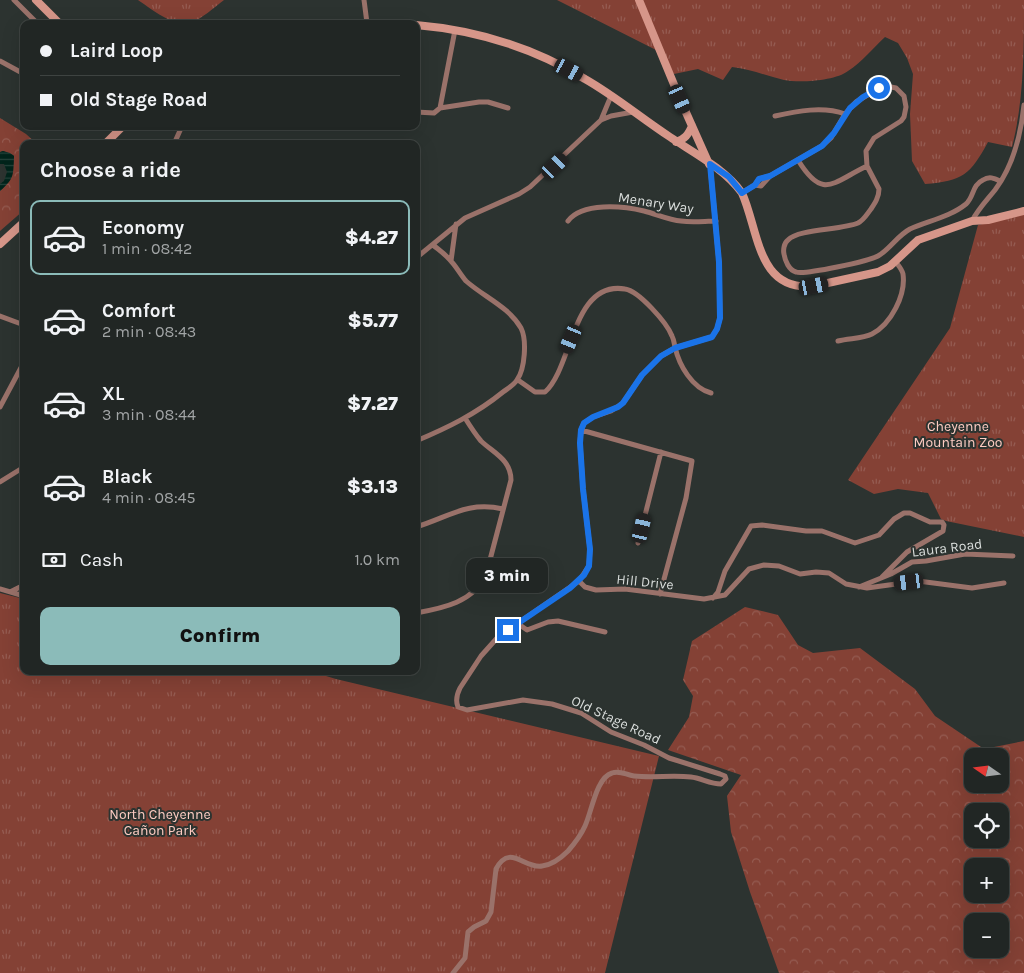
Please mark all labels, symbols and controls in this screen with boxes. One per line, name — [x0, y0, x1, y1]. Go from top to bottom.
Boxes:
text: Laird Loop — [70, 40, 163, 62]
car — [552, 56, 585, 84]
route start — [868, 77, 890, 99]
car — [667, 82, 692, 116]
text: Old Stage Road — [70, 89, 208, 111]
car — [538, 150, 571, 182]
text: Choose a ride — [40, 157, 181, 183]
street label: Menary Way — [617, 189, 696, 217]
icon: car — [42, 215, 87, 260]
text: Economy — [102, 217, 184, 239]
text: $4.27 — [345, 227, 398, 249]
text: 1 min · 08:42 — [102, 239, 192, 258]
car — [797, 276, 830, 296]
icon: car — [42, 298, 87, 343]
text: Comfort — [102, 300, 176, 322]
text: $5.77 — [347, 310, 398, 332]
text: 2 min · 08:43 — [102, 322, 196, 341]
car — [558, 322, 583, 356]
icon: car — [42, 381, 87, 426]
text: XL — [102, 383, 124, 405]
text: $7.27 — [347, 393, 398, 415]
text: 3 min · 08:44 — [102, 405, 196, 424]
park label: Cheyenne Mountain Zoo — [914, 418, 1002, 451]
icon: car — [42, 464, 87, 509]
text: Black — [102, 466, 153, 488]
text: $3.13 — [347, 476, 398, 498]
text: 4 min · 08:45 — [102, 488, 196, 507]
car — [631, 512, 652, 544]
street label: Laura Road — [911, 535, 983, 561]
icon: cash — [40, 546, 68, 574]
text: Cash — [80, 549, 124, 571]
text: 1.0 km — [355, 550, 400, 569]
callout: 3 min — [467, 558, 549, 592]
text: 3 min — [484, 566, 530, 585]
street label: Hill Drive — [616, 571, 674, 593]
car — [893, 573, 924, 591]
button: Confirm — [40, 607, 400, 665]
route end — [497, 619, 519, 641]
street label: Old Stage Road — [569, 692, 663, 748]
north arrow — [964, 748, 1009, 792]
map controls — [964, 748, 1009, 958]
button: locate — [964, 803, 1009, 848]
park label: North Cheyenne Cañon Park — [109, 806, 211, 839]
button: + — [964, 858, 1009, 903]
button: − — [964, 913, 1009, 958]

